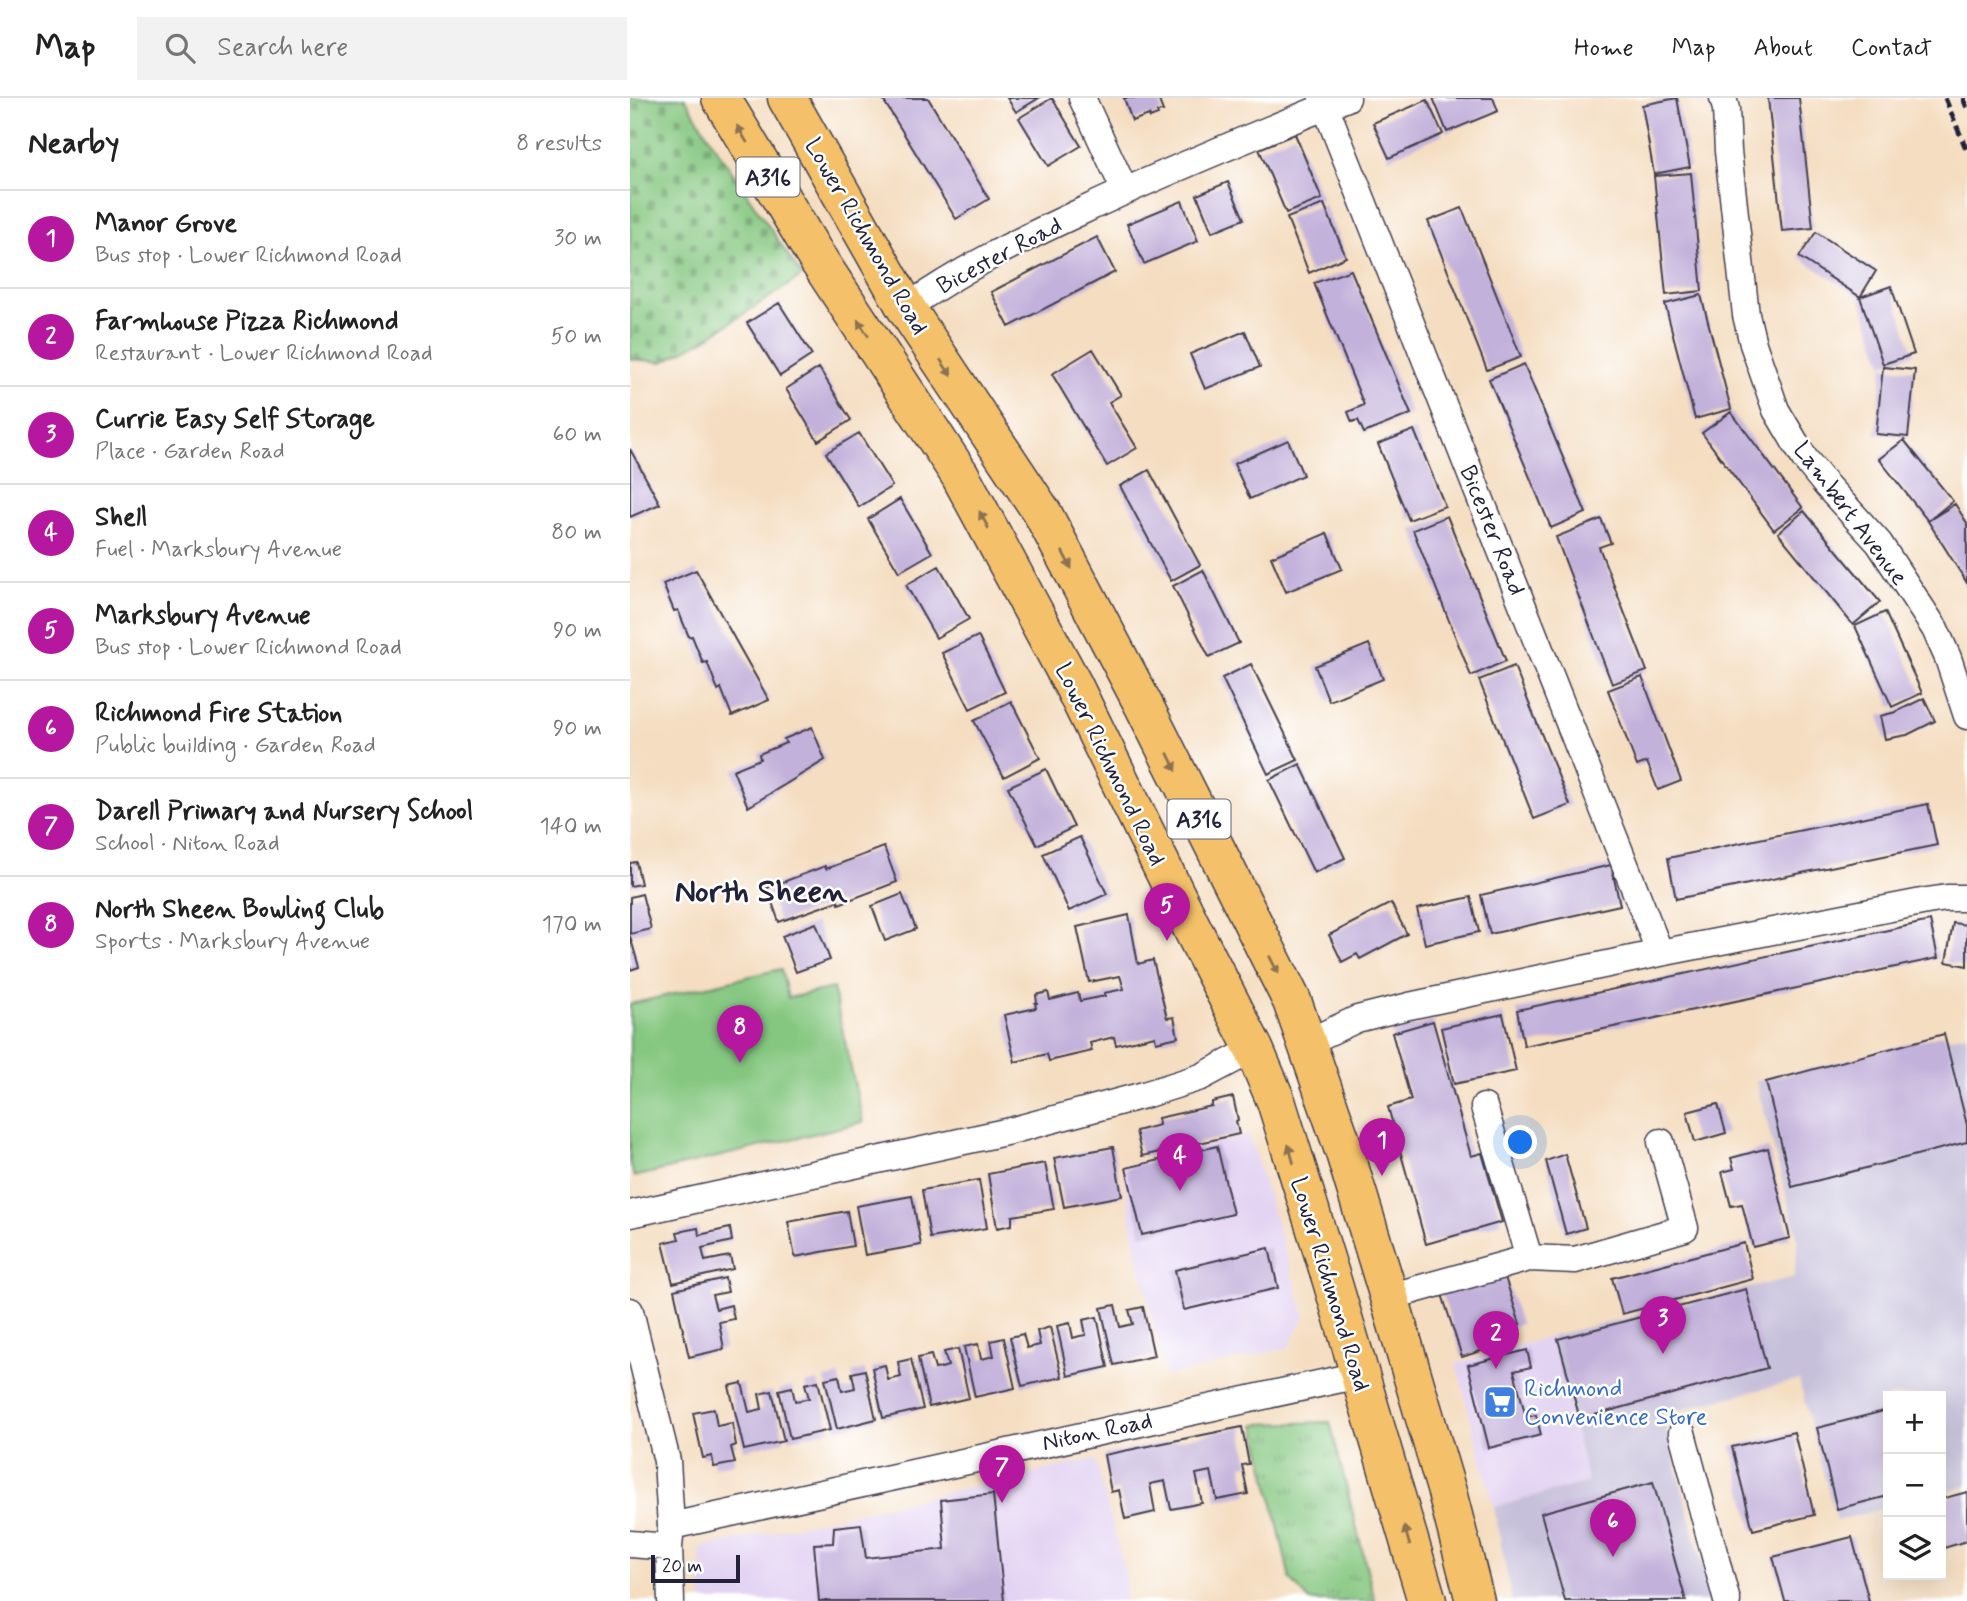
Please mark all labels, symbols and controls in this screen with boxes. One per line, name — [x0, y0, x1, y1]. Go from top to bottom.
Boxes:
search box — [137, 17, 627, 80]
text: Map — [35, 26, 95, 70]
icon: search — [161, 29, 199, 67]
text: Search here — [217, 31, 348, 65]
text: Home — [1574, 33, 1634, 64]
text: Map — [1672, 33, 1716, 64]
text: About — [1754, 33, 1813, 64]
text: Contact — [1851, 33, 1932, 64]
text: Nearby — [28, 124, 119, 163]
one-way arrow — [736, 124, 749, 143]
text: 8 results — [516, 129, 602, 159]
street label: Lower Richmond Road — [797, 133, 935, 341]
road number: A316 — [736, 158, 800, 197]
text: Manor Grove — [95, 207, 237, 241]
street label: Bicester Road — [932, 210, 1068, 302]
text: 1 — [46, 224, 56, 254]
text: 30 m — [554, 224, 602, 254]
text: Bus stop · Lower Richmond Road — [95, 241, 402, 271]
text: Farmhouse Pizza Richmond — [95, 305, 398, 339]
one-way arrow — [856, 318, 869, 337]
text: 2 — [45, 322, 57, 352]
text: 50 m — [551, 322, 602, 352]
text: Restaurant · Lower Richmond Road — [95, 339, 433, 369]
one-way arrow — [939, 358, 952, 377]
text: Currie Easy Self Storage — [95, 403, 375, 437]
text: 3 — [46, 420, 56, 450]
text: 60 m — [553, 420, 602, 450]
street label: Lambert Avenue — [1786, 436, 1914, 592]
text: Place · Garden Road — [95, 437, 285, 467]
street label: Bicester Road — [1451, 461, 1532, 600]
text: Shell — [95, 501, 147, 535]
one-way arrow — [978, 510, 990, 530]
text: 4 — [44, 518, 58, 548]
text: 80 m — [551, 518, 602, 548]
text: Fuel · Marksbury Avenue — [95, 535, 342, 565]
one-way arrow — [1062, 550, 1073, 570]
text: Marksbury Avenue — [95, 599, 311, 633]
text: 5 — [44, 616, 58, 646]
text: 90 m — [553, 616, 602, 646]
text: Bus stop · Lower Richmond Road — [95, 633, 402, 663]
street label: Lower Richmond Road — [1047, 658, 1172, 871]
text: Richmond Fire Station — [95, 697, 342, 731]
text: 6 — [45, 714, 57, 744]
text: 90 m — [553, 714, 602, 744]
text: Public building · Garden Road — [95, 731, 376, 761]
one-way arrow — [1166, 752, 1177, 772]
text: Darell Primary and Nursery School — [95, 795, 473, 829]
road number: A316 — [1168, 800, 1230, 838]
text: 7 — [44, 812, 58, 842]
text: 140 m — [539, 812, 602, 842]
text: School · Niton Road — [95, 829, 280, 859]
district label: North Sheen — [675, 871, 848, 913]
pin: 5 — [1144, 883, 1190, 941]
text: North Sheen Bowling Club — [95, 893, 384, 927]
text: 8 — [45, 910, 57, 940]
text: 170 m — [542, 910, 602, 940]
text: Sports · Marksbury Avenue — [95, 927, 370, 957]
one-way arrow — [1268, 955, 1279, 975]
pin: 8 — [717, 1005, 763, 1063]
pin: 1 — [1359, 1118, 1405, 1176]
your location — [1503, 1125, 1537, 1159]
pin: 4 — [1157, 1133, 1203, 1191]
one-way arrow — [1286, 1143, 1296, 1164]
street label: Lower Richmond Road — [1282, 1174, 1377, 1395]
pin: 3 — [1640, 1296, 1686, 1354]
pin: 2 — [1473, 1311, 1519, 1369]
place label: Richmond Convenience Store — [1524, 1374, 1707, 1433]
supermarket icon: Richmond Convenience Store — [1481, 1383, 1519, 1421]
map controls — [1883, 1391, 1946, 1580]
button: + — [1883, 1391, 1946, 1454]
street label: Niton Road — [1039, 1406, 1155, 1459]
pin: 7 — [979, 1445, 1025, 1503]
button: − — [1883, 1454, 1946, 1517]
pin: 6 — [1590, 1499, 1636, 1557]
button: layers — [1883, 1517, 1946, 1580]
one-way arrow — [1402, 1525, 1412, 1546]
scale bar — [651, 1552, 740, 1584]
text: 20 m — [662, 1554, 702, 1579]

